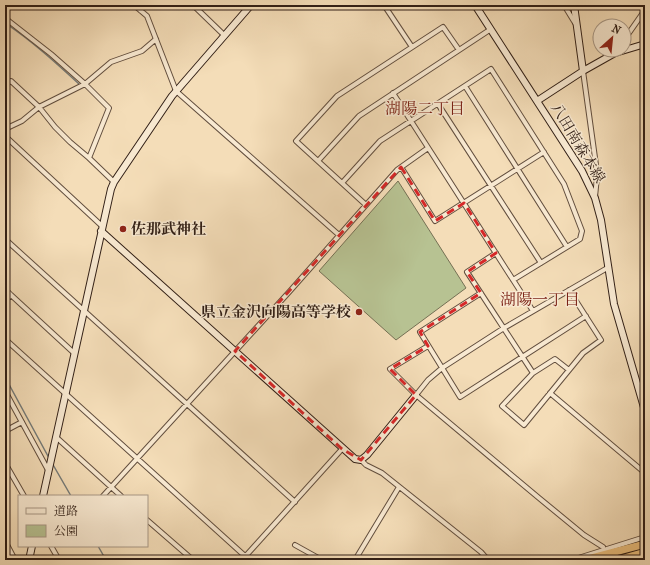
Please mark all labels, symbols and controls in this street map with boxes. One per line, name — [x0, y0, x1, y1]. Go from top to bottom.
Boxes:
north arrow — [592, 18, 632, 58]
text: N — [610, 22, 624, 38]
district label: 湖陽二丁目 — [385, 99, 465, 118]
street label: 八田南森本線 — [547, 100, 609, 186]
place label: 佐那武神社 — [131, 220, 206, 238]
marker: 佐那武神社 — [118, 224, 128, 234]
district label: 湖陽一丁目 — [500, 290, 580, 309]
place label: 県立金沢向陽高等学校 — [201, 303, 351, 321]
marker: 県立金沢向陽高等学校 — [354, 307, 364, 317]
legend — [18, 495, 148, 547]
text: 道路 — [54, 504, 78, 518]
text: 公園 — [54, 524, 78, 538]

